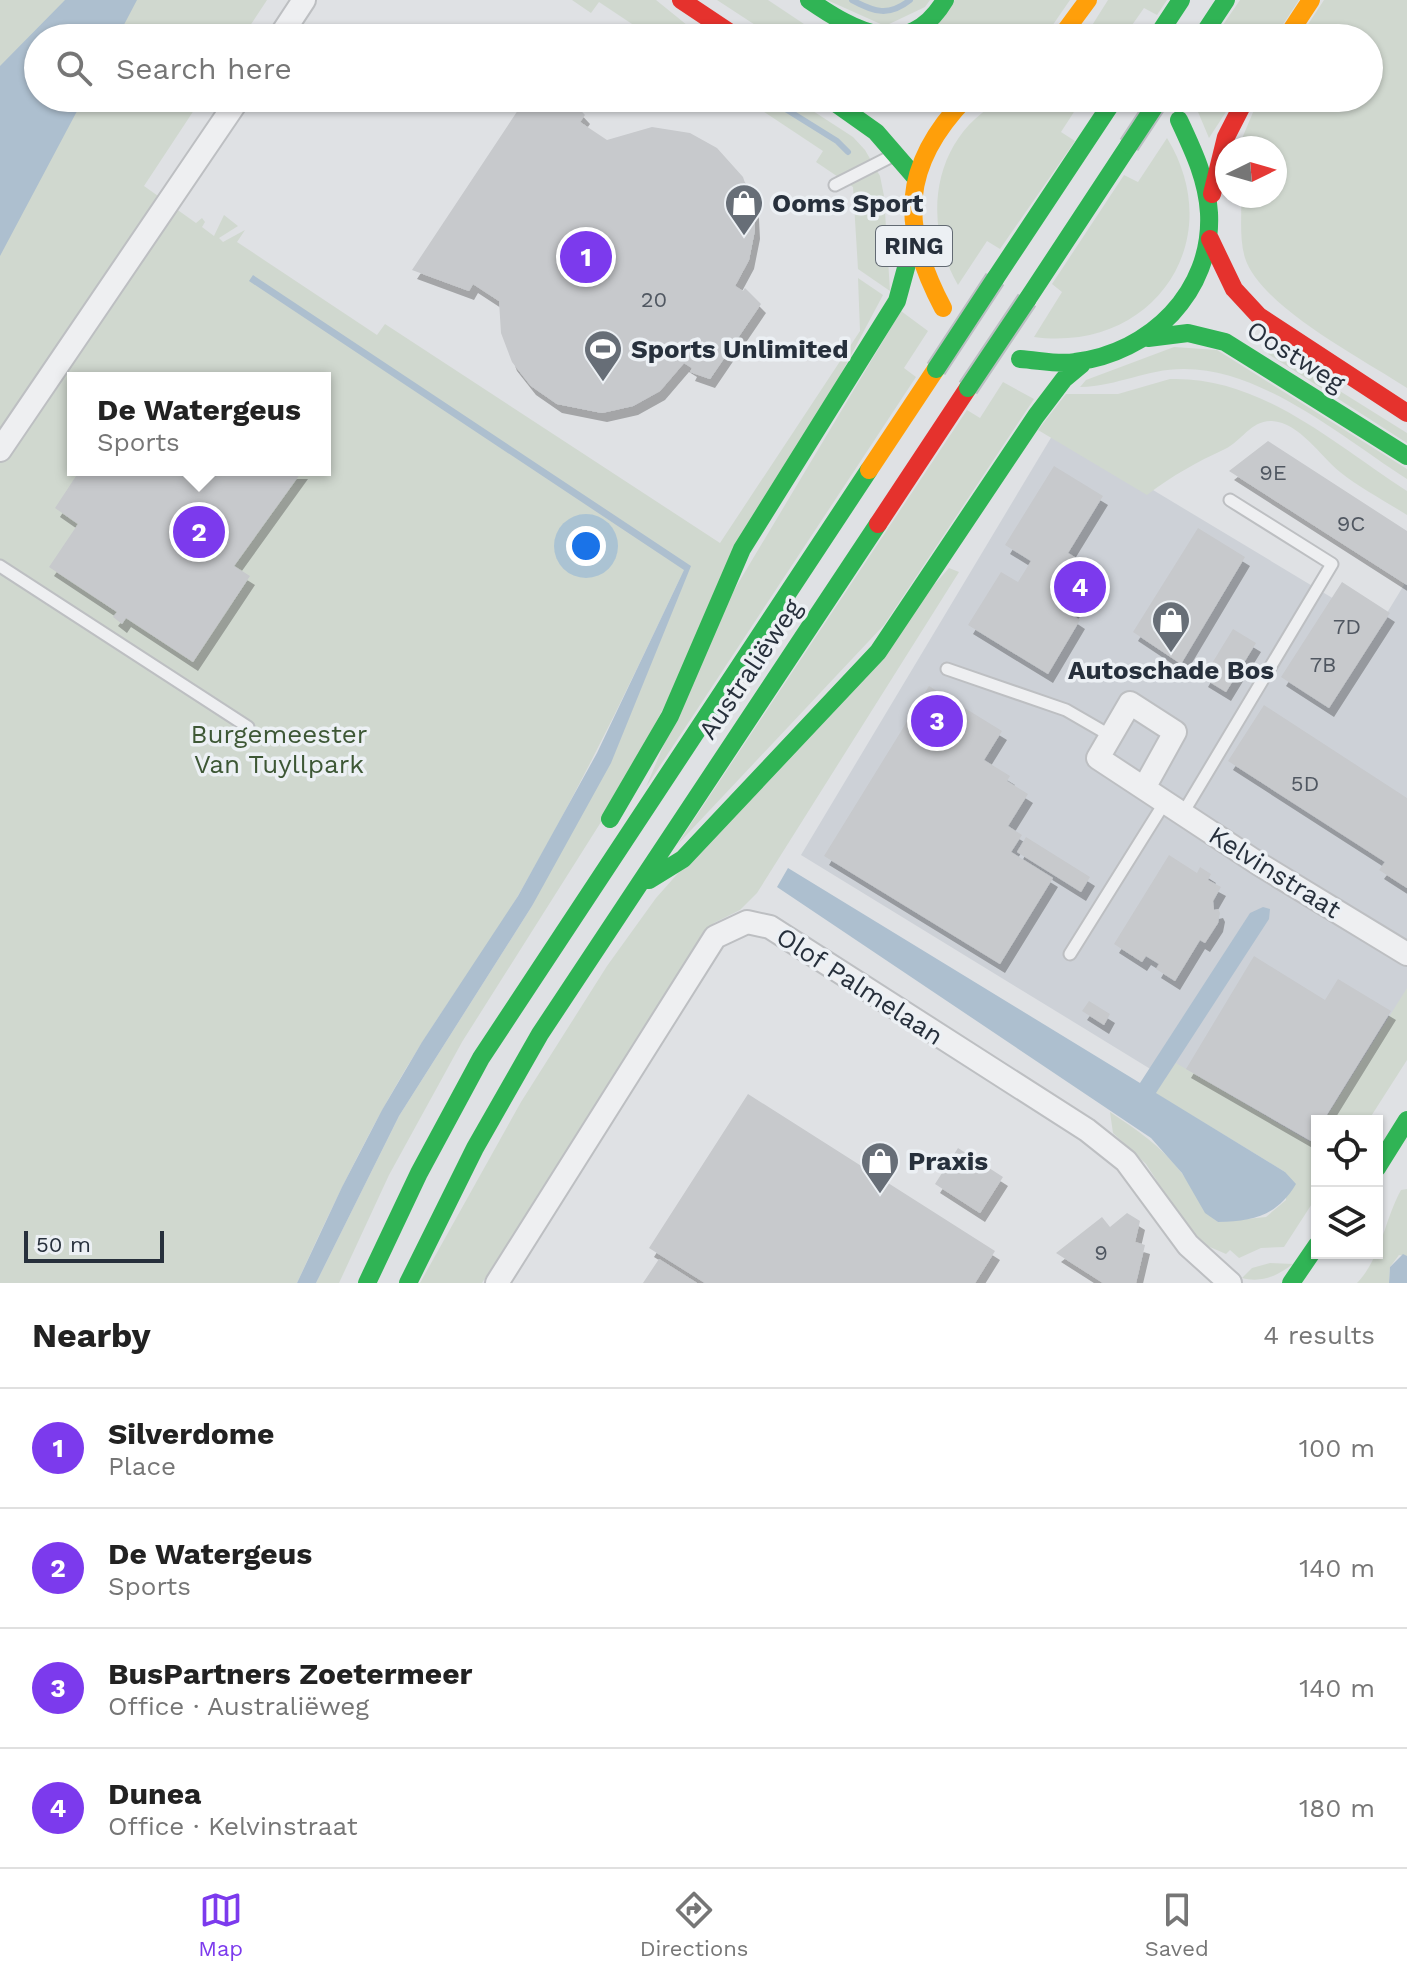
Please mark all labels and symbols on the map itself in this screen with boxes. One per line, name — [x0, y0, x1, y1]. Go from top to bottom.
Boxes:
north arrow — [1215, 136, 1287, 208]
shop icon: Ooms Sport — [723, 182, 765, 237]
place label: Ooms Sport — [772, 188, 924, 218]
road number: RING — [876, 226, 952, 266]
pin: 1 — [560, 227, 612, 287]
house number: 20 — [641, 287, 667, 312]
street label: Oostweg — [1241, 314, 1351, 398]
sports icon: Sports Unlimited — [582, 328, 624, 383]
place label: Sports Unlimited — [631, 334, 848, 364]
house number: 9E — [1259, 460, 1287, 485]
pin: 2 — [173, 502, 225, 562]
house number: 9C — [1337, 511, 1365, 536]
your location — [566, 526, 606, 566]
pin: 4 — [1054, 557, 1106, 617]
street label: Australiëweg — [692, 593, 808, 745]
shop icon: Autoschade Bos — [1150, 599, 1192, 654]
house number: 7D — [1333, 614, 1361, 639]
house number: 7B — [1310, 652, 1336, 677]
place label: Autoschade Bos — [1068, 655, 1274, 685]
pin: 3 — [911, 691, 963, 751]
park label: Burgemeester Van Tuyllpark — [191, 719, 367, 779]
house number: 5D — [1291, 771, 1319, 796]
street label: Kelvinstraat — [1204, 820, 1346, 924]
street label: Olof Palmelaan — [771, 921, 949, 1051]
shop icon: Praxis — [859, 1140, 901, 1195]
place label: Praxis — [908, 1146, 988, 1176]
scale bar — [24, 1227, 164, 1263]
house number: 9 — [1094, 1240, 1108, 1265]

